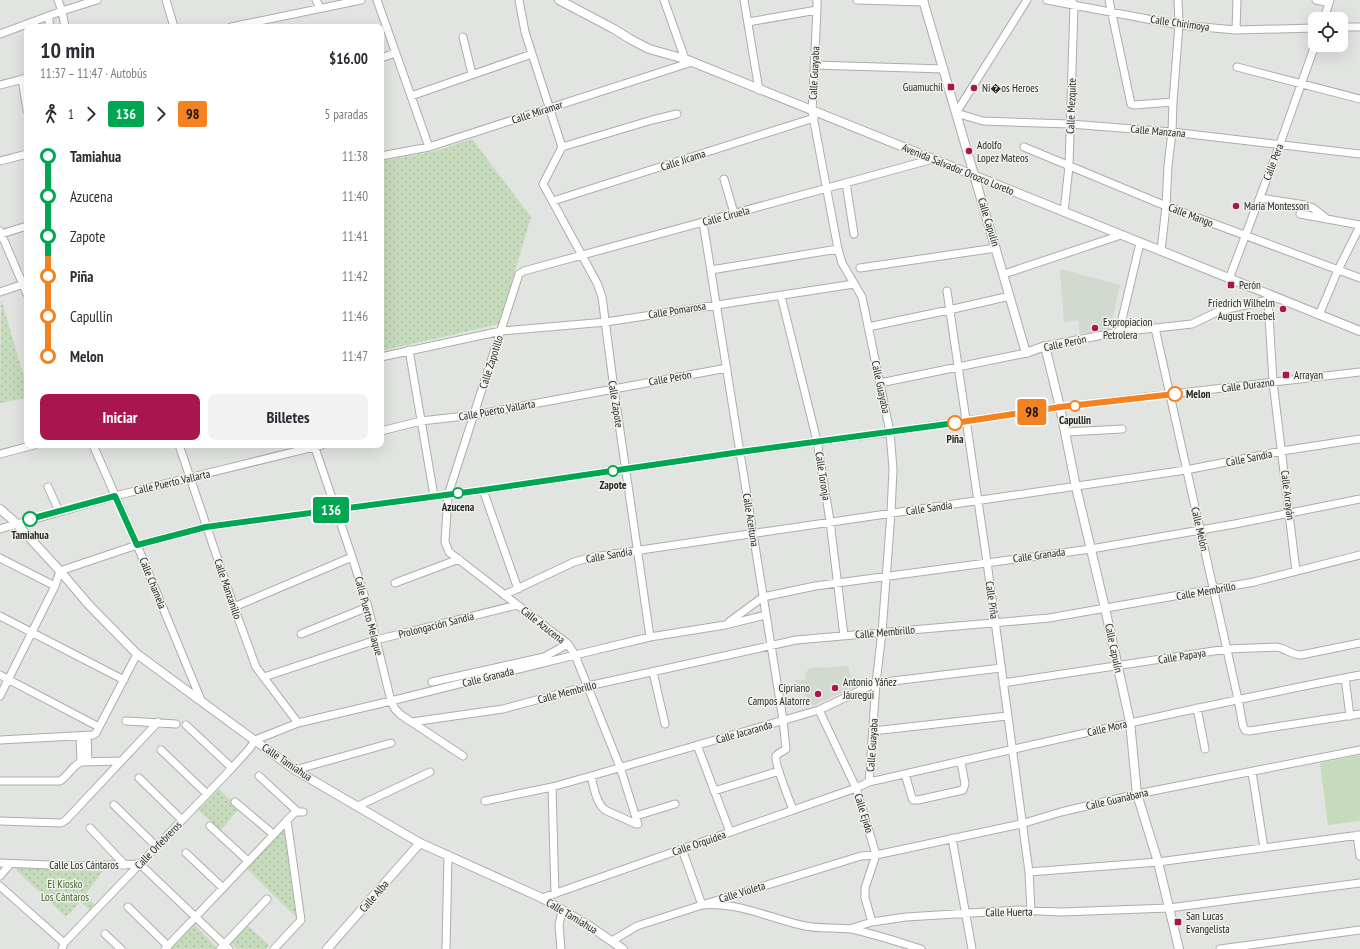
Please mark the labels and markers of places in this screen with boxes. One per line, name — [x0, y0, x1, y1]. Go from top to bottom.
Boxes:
place label: Guamuchil — [903, 80, 943, 94]
place label: Ni�os Heroes — [982, 81, 1039, 95]
marker: Guamuchil — [946, 82, 956, 92]
marker: Ni�os Heroes — [969, 83, 979, 93]
place label: Adolfo Lopez Mateos — [977, 138, 1029, 165]
marker: Adolfo Lopez Mateos — [964, 146, 974, 156]
place label: Maria Montessori — [1244, 199, 1309, 213]
marker: Maria Montessori — [1231, 201, 1241, 211]
place label: Perón — [1239, 278, 1261, 292]
marker: Perón — [1226, 280, 1236, 290]
place label: Friedrich Wilhelm August Froebel — [1208, 296, 1275, 323]
marker: Friedrich Wilhelm August Froebel — [1278, 304, 1288, 314]
place label: Expropiacion Petrolera — [1103, 315, 1152, 342]
marker: Expropiacion Petrolera — [1090, 323, 1100, 333]
place label: Arrayan — [1294, 368, 1323, 382]
marker: Arrayan — [1281, 370, 1291, 380]
marker: Melon — [1167, 386, 1183, 402]
place label: Melon — [1186, 387, 1211, 401]
marker: Capullin — [1069, 400, 1081, 412]
place label: Capullin — [1059, 413, 1091, 427]
marker: Piña — [947, 415, 963, 431]
place label: Piña — [946, 432, 964, 446]
marker: Zapote — [607, 465, 619, 477]
place label: Zapote — [599, 478, 627, 492]
marker: Azucena — [452, 487, 464, 499]
place label: Azucena — [441, 500, 475, 514]
marker: Tamiahua — [22, 511, 38, 527]
place label: Tamiahua — [11, 528, 49, 542]
place label: Antonio Yáñez Jáuregui — [842, 675, 897, 702]
place label: Cipriano Campos Alatorre — [748, 681, 810, 708]
marker: Antonio Yáñez Jáuregui — [830, 683, 840, 693]
marker: Cipriano Campos Alatorre — [813, 689, 823, 699]
place label: San Lucas Evangelista — [1186, 909, 1230, 936]
marker: San Lucas Evangelista — [1173, 917, 1183, 927]

